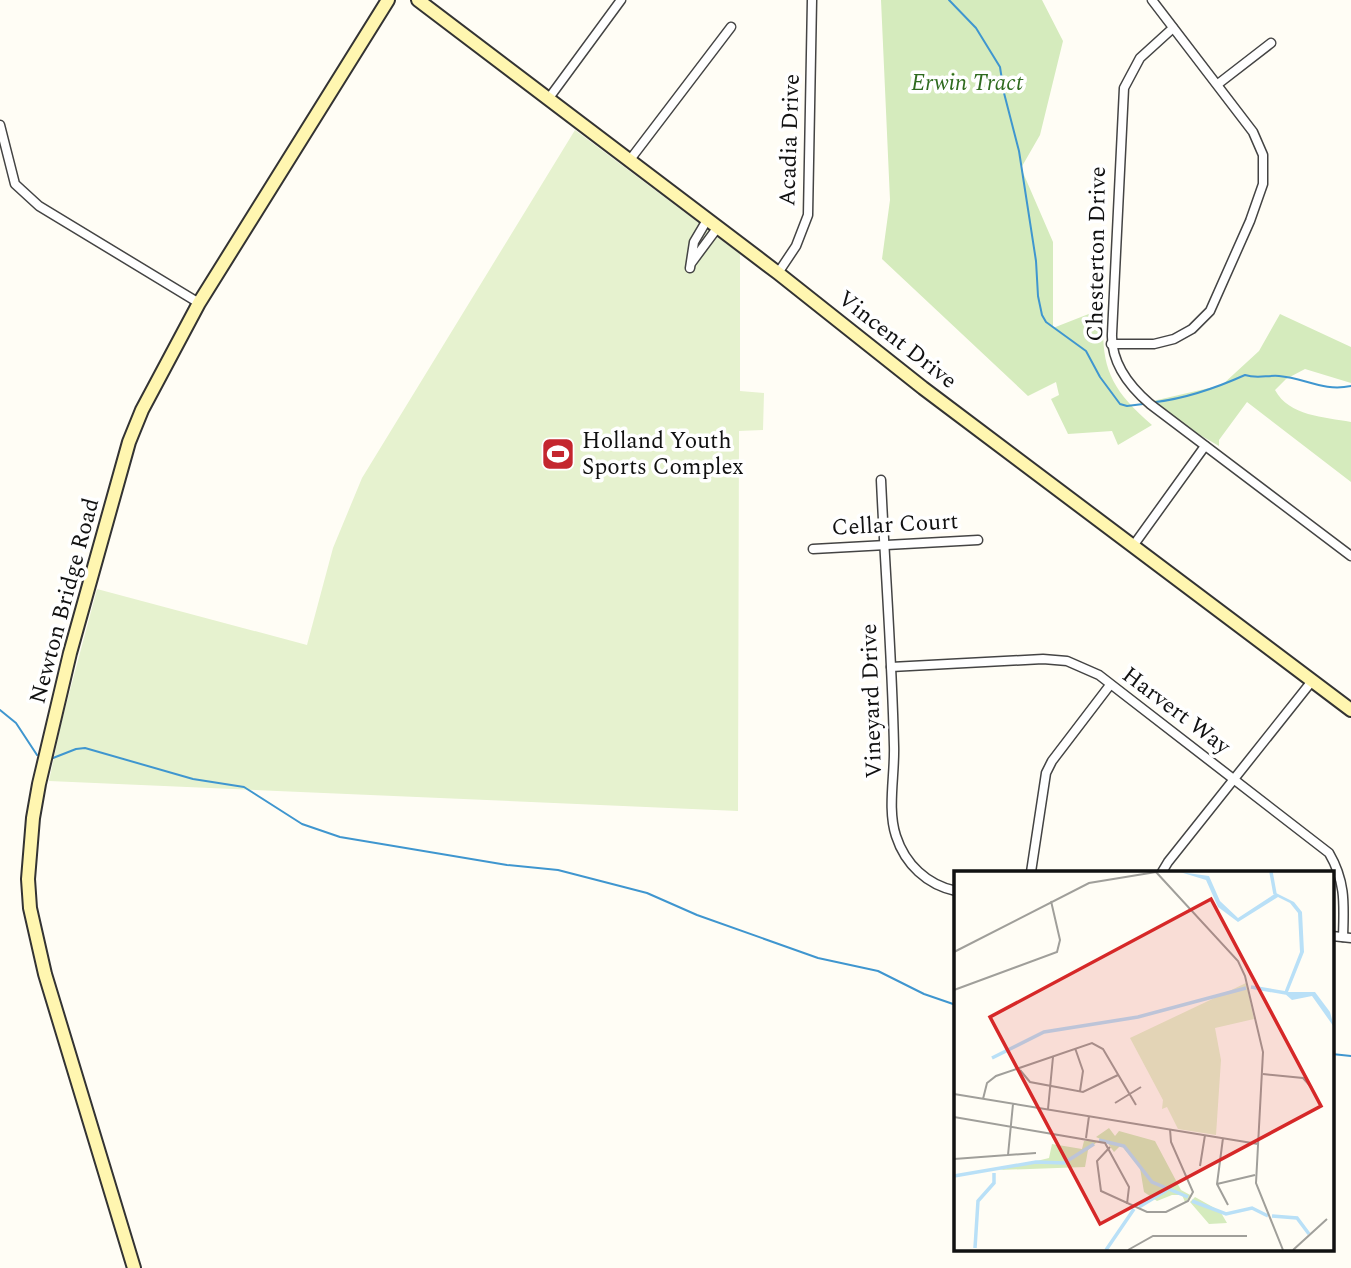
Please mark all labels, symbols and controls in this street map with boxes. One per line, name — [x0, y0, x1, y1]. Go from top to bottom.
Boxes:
park label: Erwin Tract — [911, 66, 1024, 101]
street label: Acadia Drive — [770, 73, 810, 207]
street label: Chesterton Drive — [1078, 166, 1116, 342]
street label: Vincent Drive — [830, 282, 964, 398]
place label: Holland Youth Sports Complex — [582, 424, 744, 485]
sports icon: Holland Youth Sports Complex — [539, 435, 577, 473]
street label: Newton Bridge Road — [21, 494, 109, 708]
street label: Cellar Court — [831, 504, 959, 546]
street label: Vineyard Drive — [852, 623, 892, 779]
street label: Harvert Way — [1114, 658, 1239, 764]
inset map — [954, 871, 1334, 1250]

